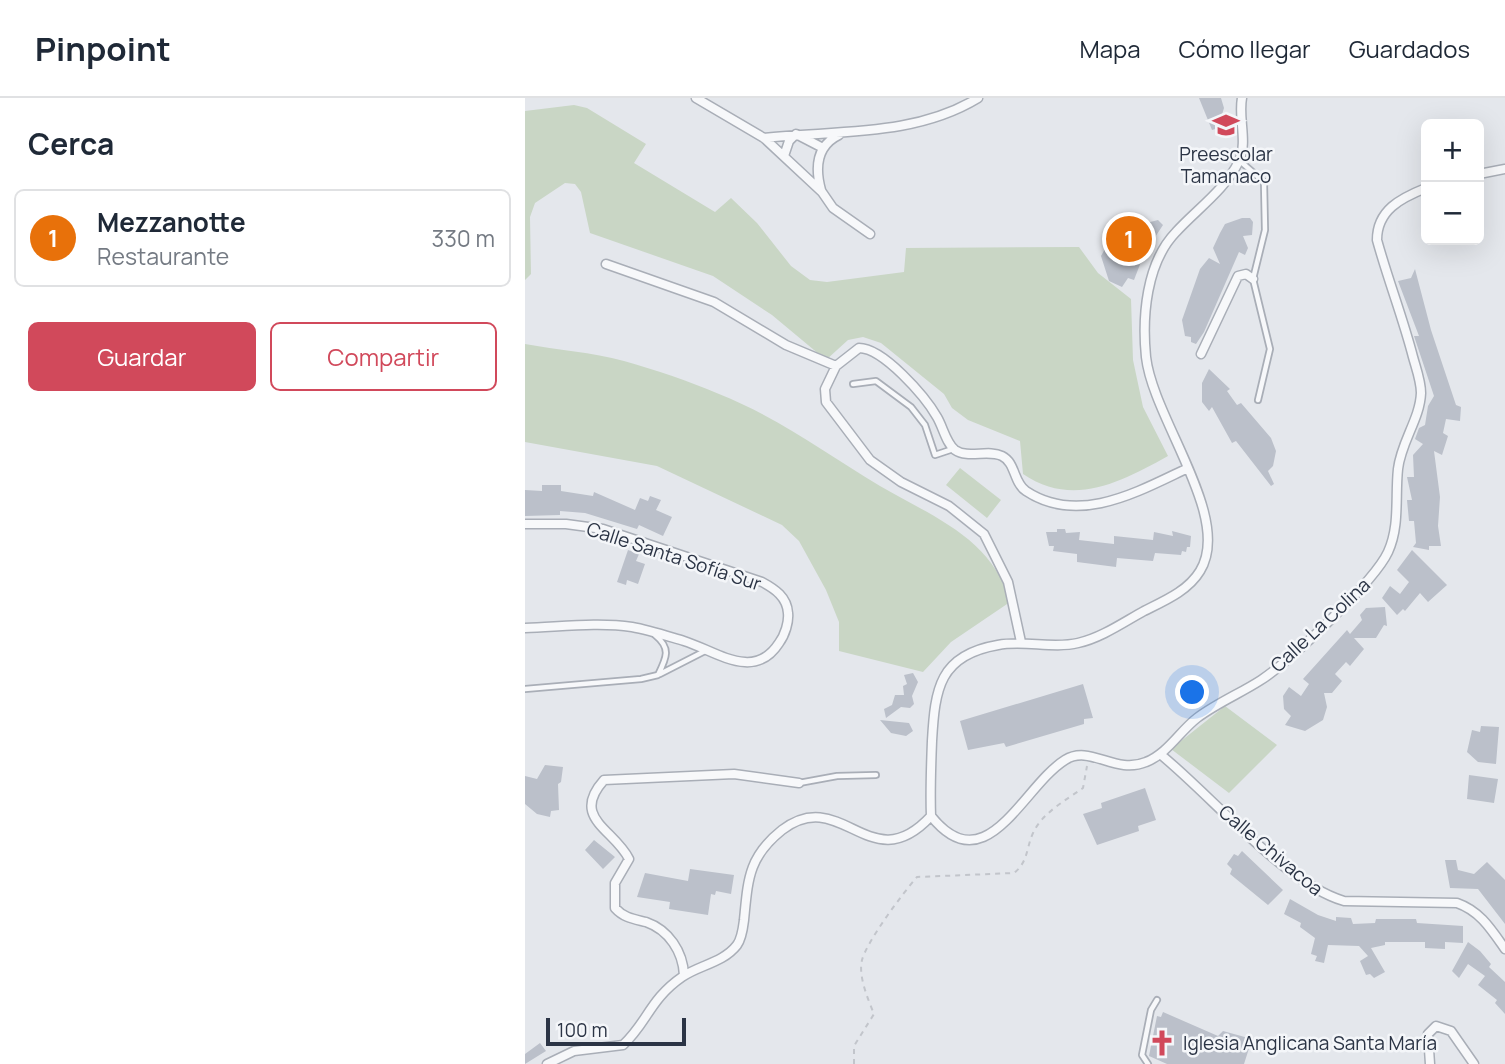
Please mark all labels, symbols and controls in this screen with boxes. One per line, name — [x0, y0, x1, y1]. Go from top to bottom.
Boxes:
text: Pinpoint — [35, 26, 171, 71]
text: Mapa — [1080, 32, 1141, 65]
text: Cómo llegar — [1179, 32, 1311, 65]
text: Guardados — [1349, 32, 1470, 65]
school or university icon: Preescolar Tamanaco — [1211, 110, 1241, 140]
map controls — [1421, 119, 1484, 245]
button: + — [1421, 119, 1484, 182]
text: Cerca — [28, 123, 114, 164]
place label: Preescolar Tamanaco — [1179, 141, 1273, 189]
button: − — [1421, 182, 1484, 245]
text: Mezzanotte — [97, 204, 246, 240]
pin: 1 — [1106, 213, 1152, 265]
text: 1 — [48, 222, 58, 254]
text: 330 m — [431, 222, 495, 254]
text: Restaurante — [97, 240, 229, 272]
button: Guardar — [28, 322, 256, 391]
button: Compartir — [270, 322, 497, 391]
street label: Calle Santa Sofía Sur — [583, 516, 765, 597]
street label: Calle La Colina — [1264, 572, 1376, 678]
your location — [1175, 675, 1209, 709]
street label: Calle Chivacoa — [1213, 799, 1329, 901]
scale bar — [546, 1015, 686, 1047]
text: 100 m — [557, 1017, 608, 1043]
church icon: Iglesia Anglicana Santa María — [1147, 1028, 1177, 1058]
place label: Iglesia Anglicana Santa María — [1183, 1030, 1437, 1056]

